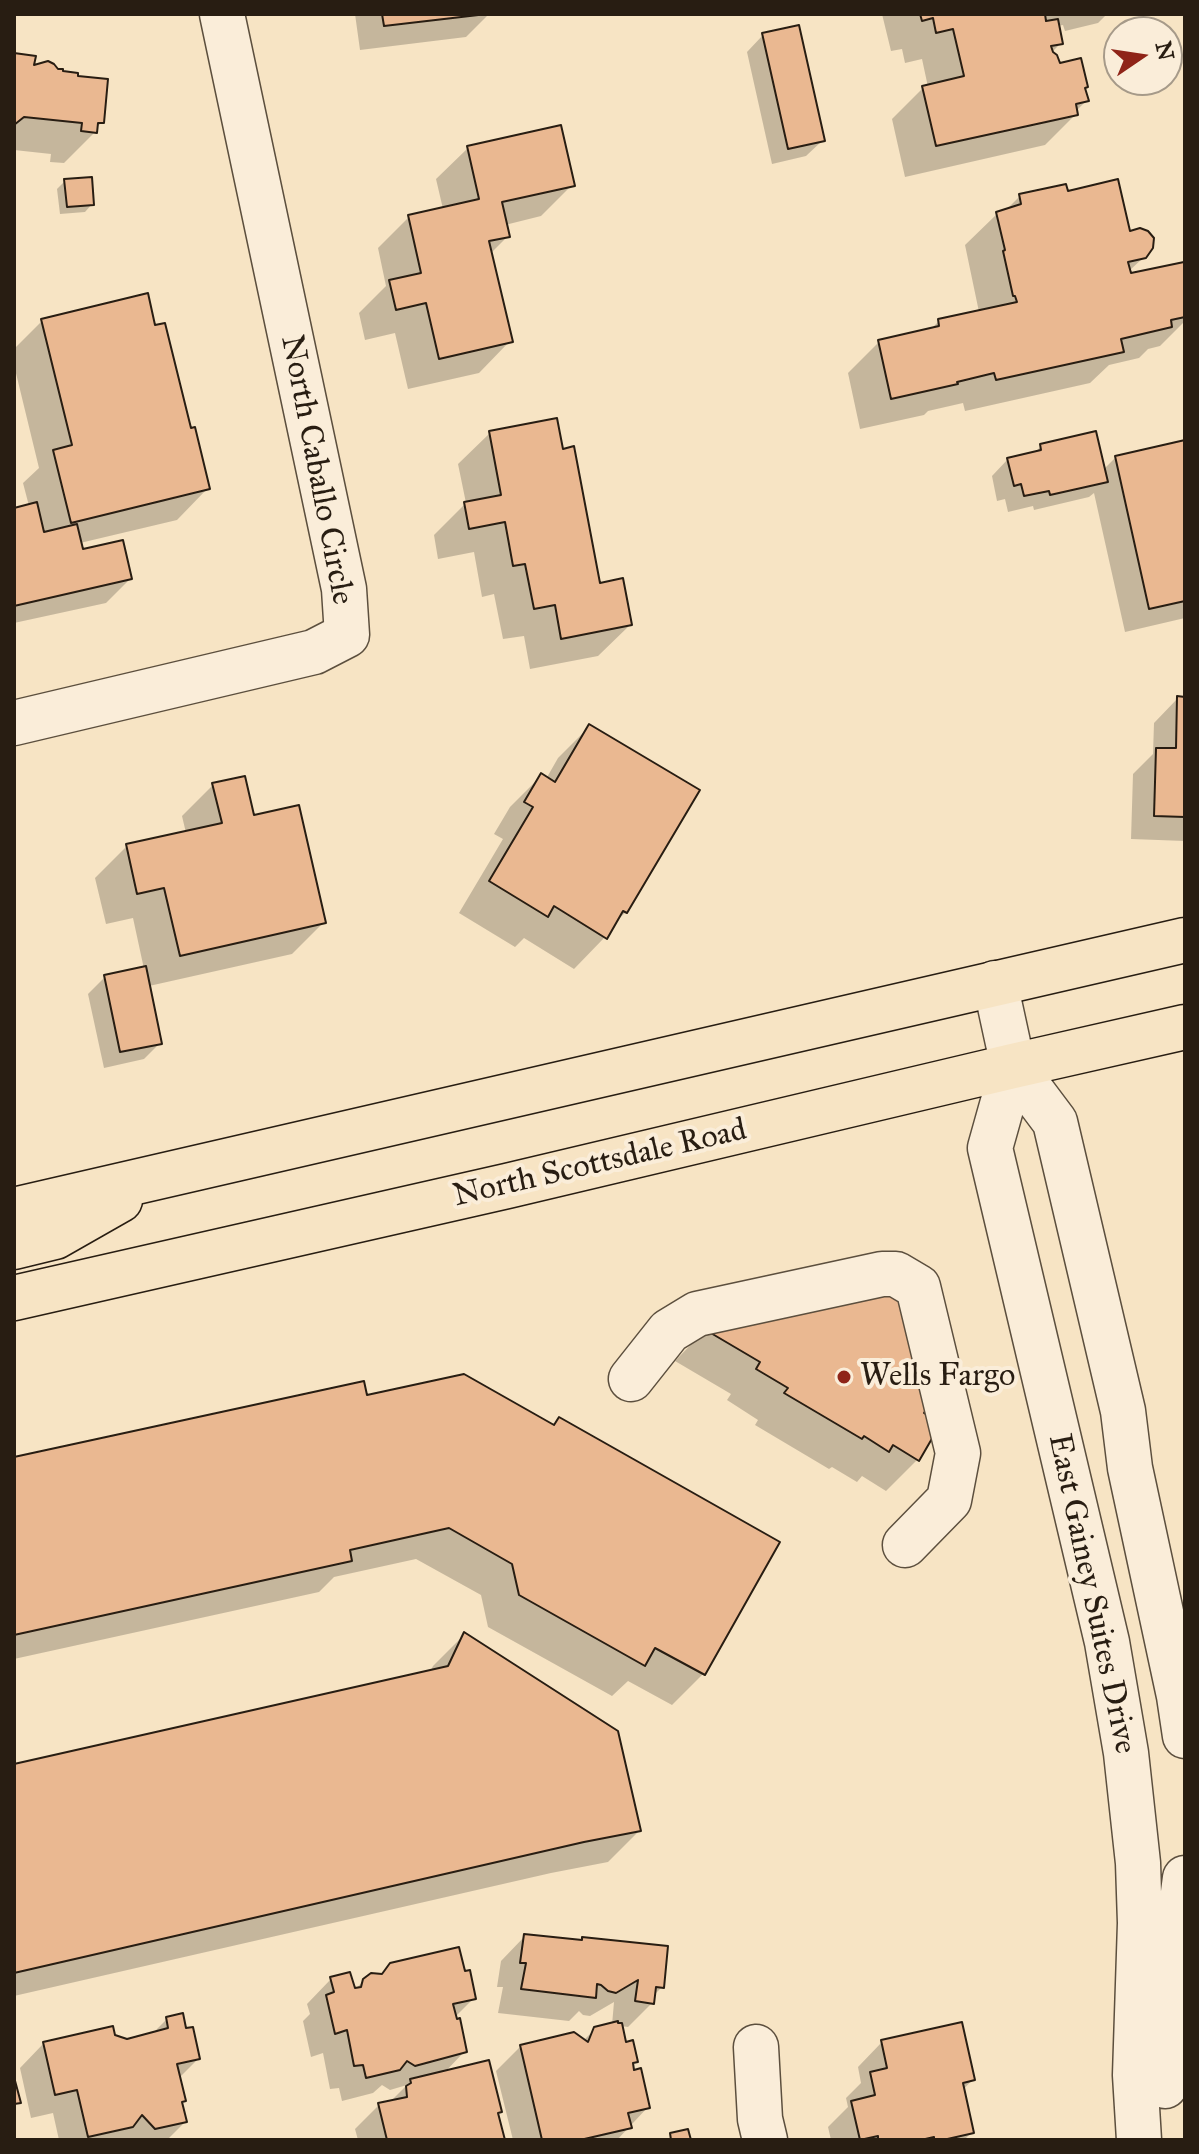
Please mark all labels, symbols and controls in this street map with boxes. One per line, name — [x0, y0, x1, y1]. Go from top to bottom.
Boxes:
north arrow — [1103, 16, 1183, 96]
text: N — [1150, 39, 1180, 63]
street label: North Caballo Circle — [271, 332, 361, 608]
street label: North Scottsdale Road — [450, 1112, 750, 1216]
place label: Wells Fargo — [860, 1358, 1015, 1396]
marker: Wells Fargo — [835, 1368, 853, 1386]
street label: East Gainey Suites Drive — [1038, 1431, 1144, 1757]

